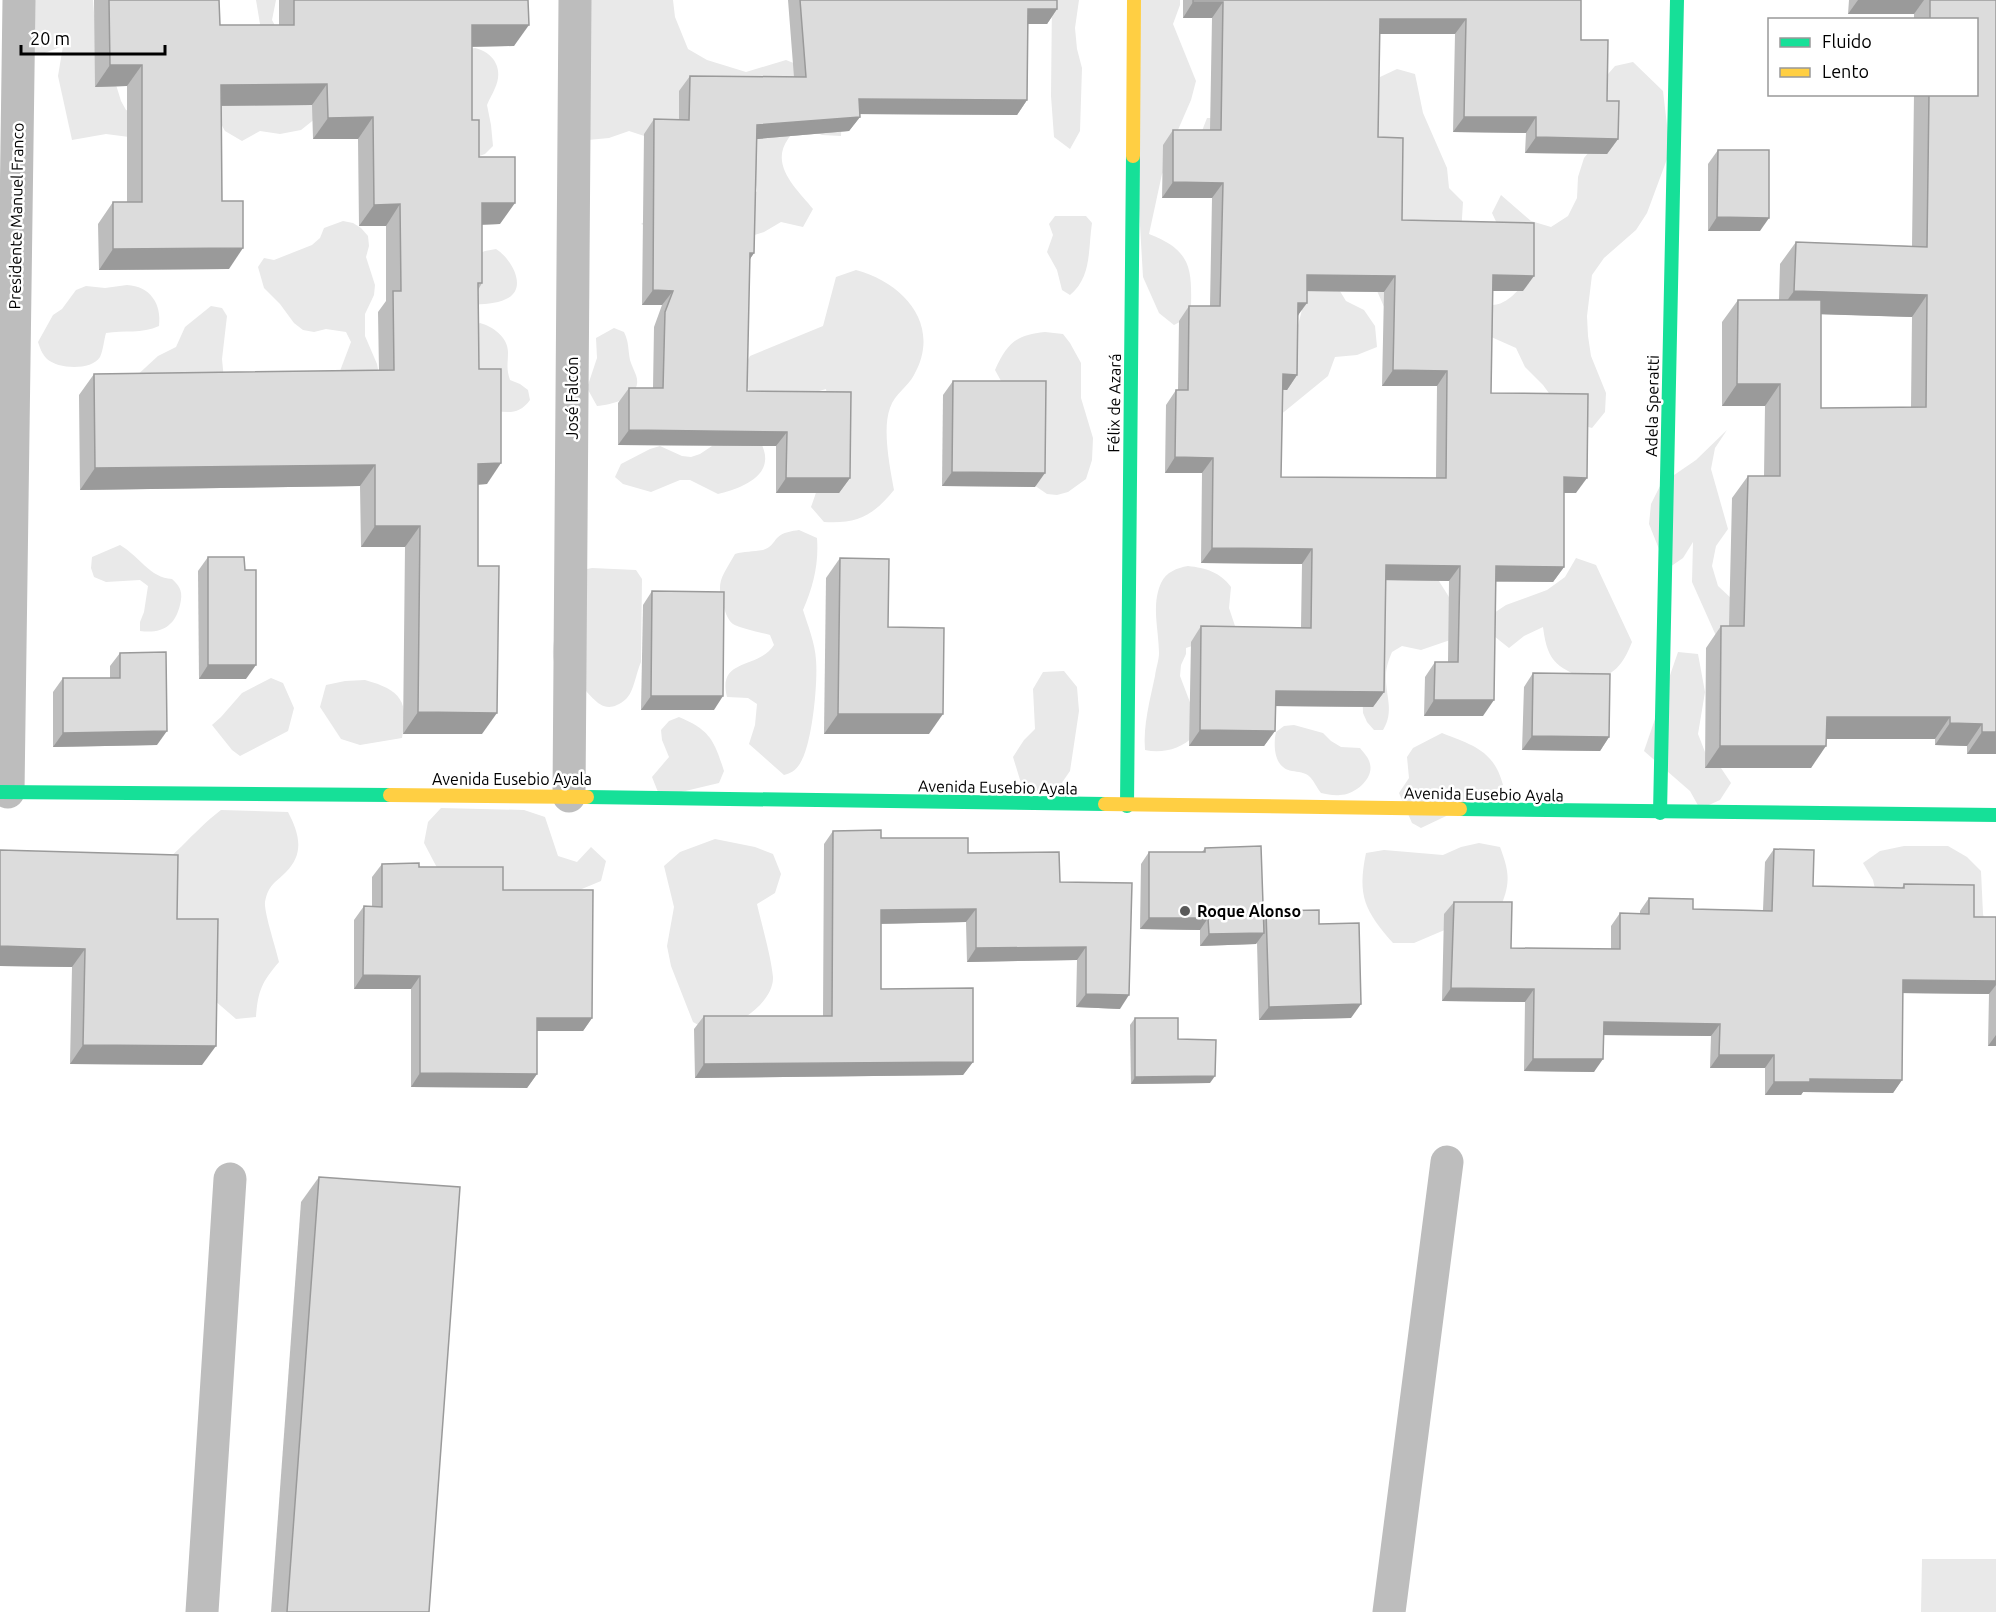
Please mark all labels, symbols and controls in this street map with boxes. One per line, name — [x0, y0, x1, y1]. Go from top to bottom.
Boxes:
scale bar — [21, 18, 165, 56]
legend — [1768, 18, 1978, 96]
text: 20 m — [30, 28, 70, 48]
text: Fluido — [1822, 31, 1872, 51]
text: Lento — [1822, 61, 1869, 81]
street label: Presidente Manuel Franco — [5, 122, 27, 310]
street label: Félix de Azará — [1104, 353, 1124, 453]
street label: Adela Speratti — [1642, 355, 1662, 457]
street label: José Falcón — [563, 357, 581, 439]
street label: Avenida Eusebio Ayala — [432, 770, 592, 788]
street label: Avenida Eusebio Ayala — [918, 777, 1078, 797]
street label: Avenida Eusebio Ayala — [1404, 784, 1564, 804]
place label: Roque Alonso — [1197, 902, 1301, 920]
marker: Roque Alonso — [1178, 904, 1192, 918]

